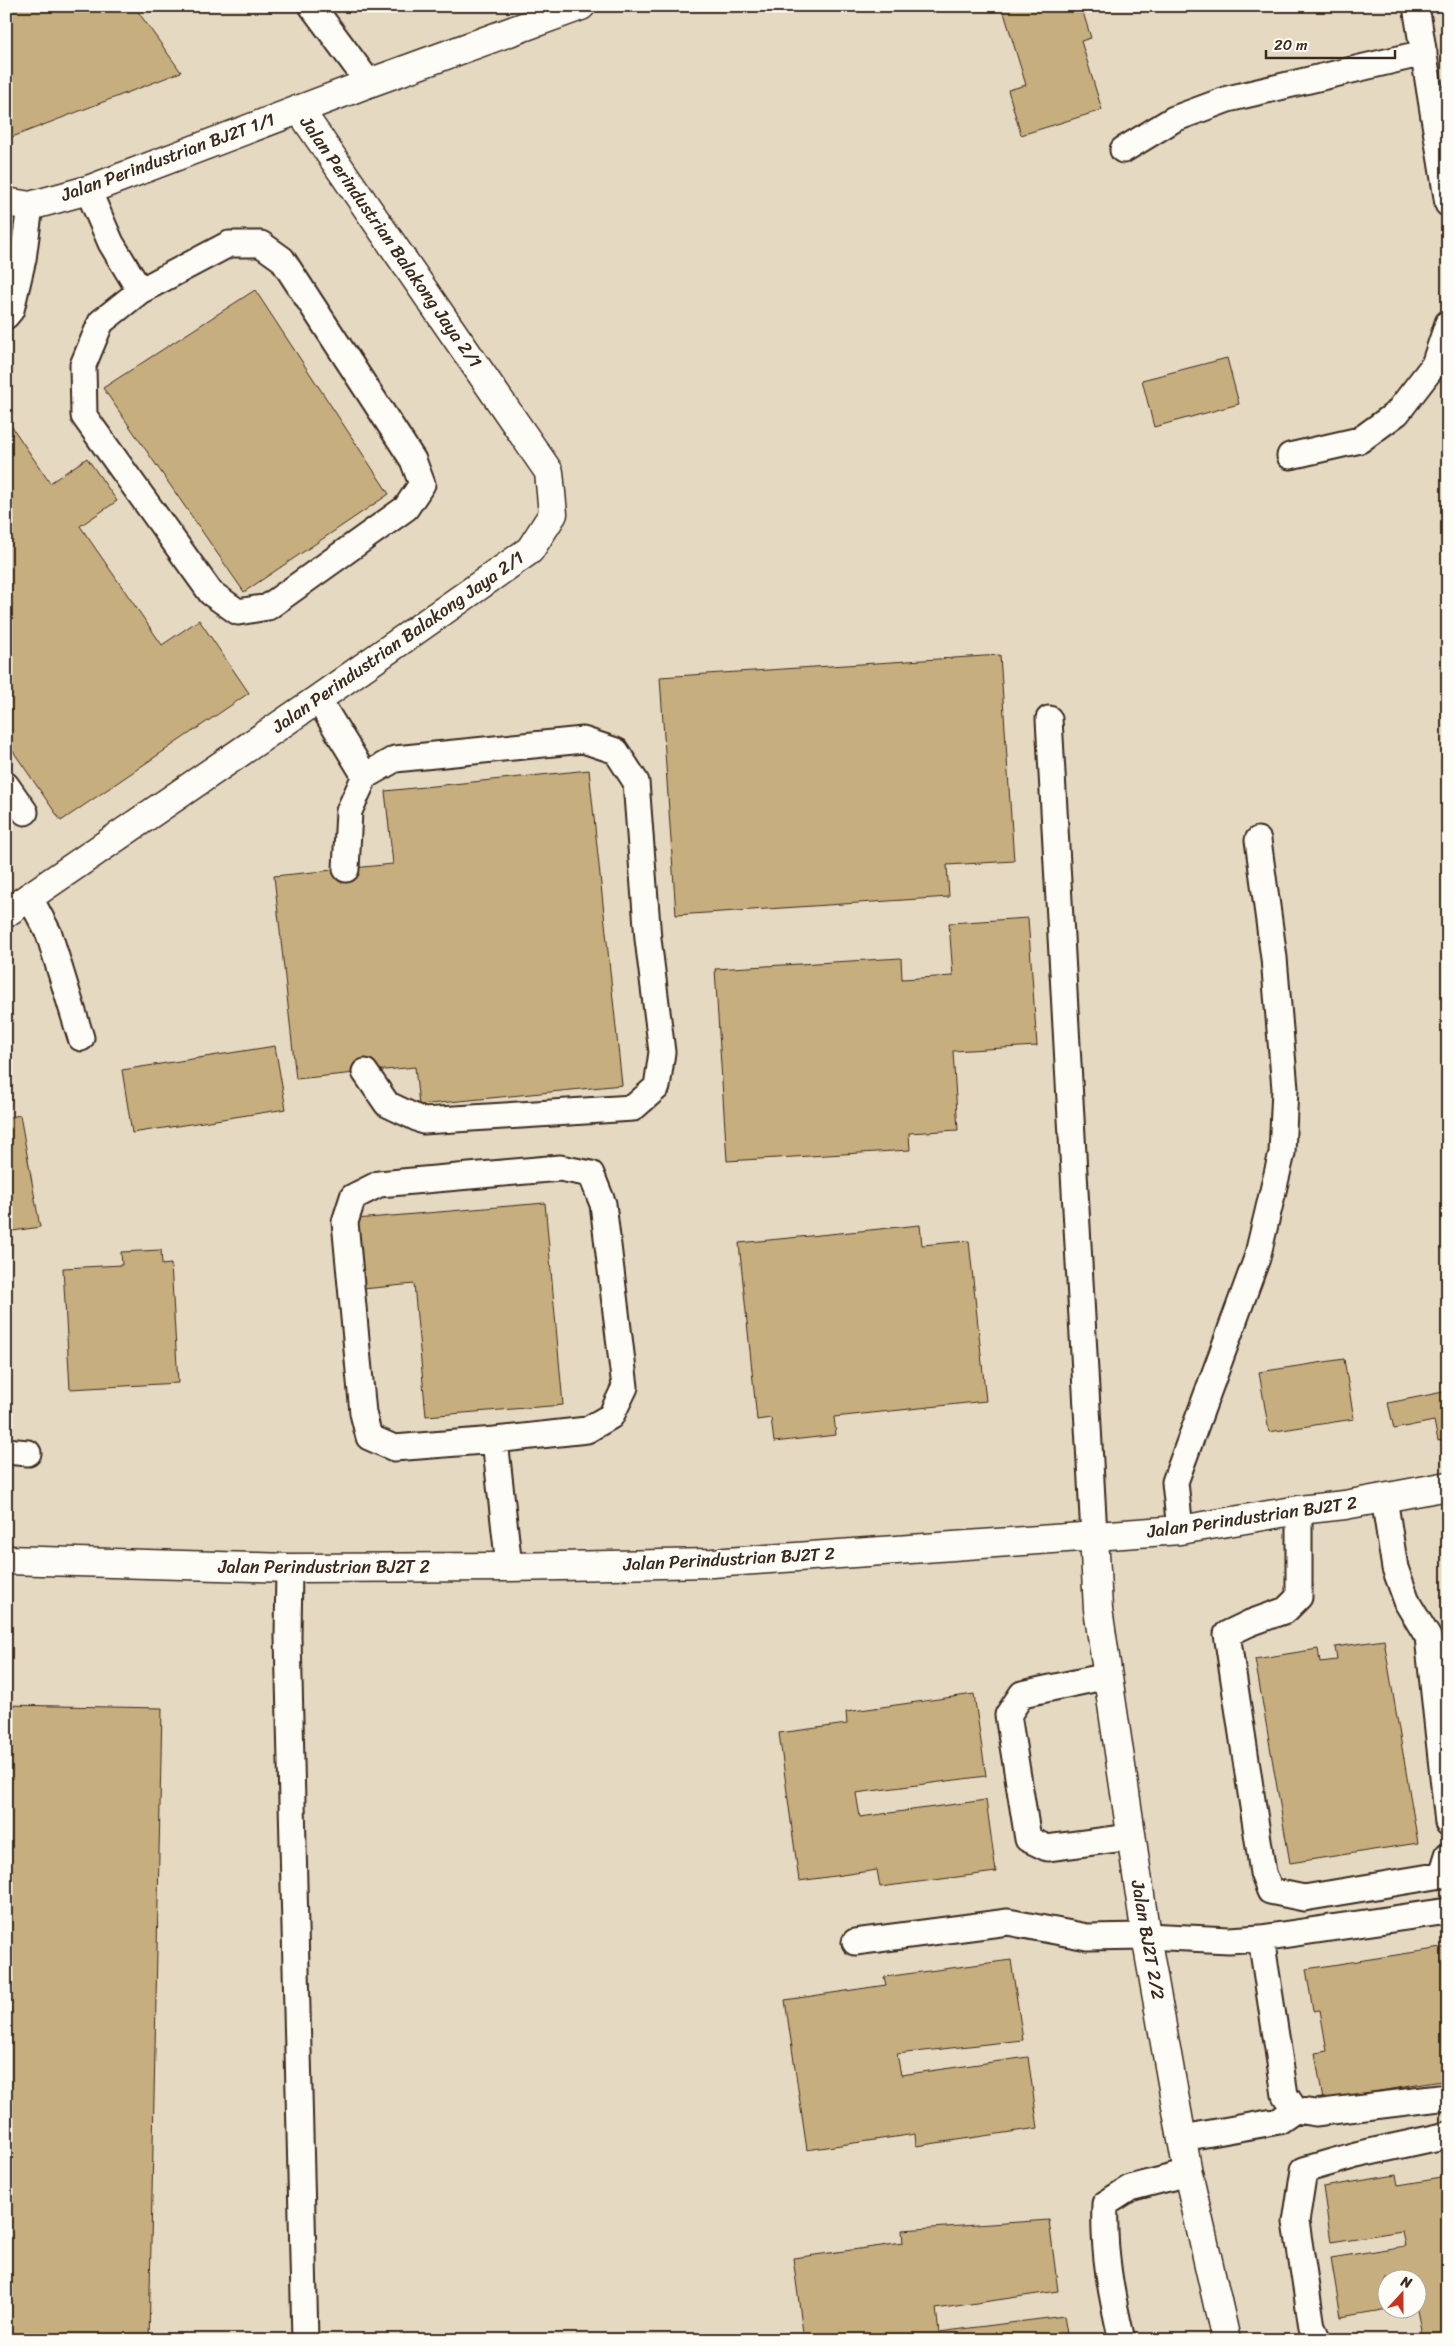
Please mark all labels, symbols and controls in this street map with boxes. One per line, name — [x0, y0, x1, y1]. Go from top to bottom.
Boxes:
scale bar — [1266, 28, 1395, 60]
text: 20 m — [1274, 32, 1308, 58]
street label: Jalan Perindustrian BJ2T 1/1 — [56, 103, 280, 211]
street label: Jalan Perindustrian Balakong Jaya 2/1 — [291, 108, 491, 375]
street label: Jalan Perindustrian Balakong Jaya 2/1 — [264, 542, 531, 742]
street label: Jalan Perindustrian BJ2T 2 — [1144, 1486, 1359, 1548]
street label: Jalan Perindustrian BJ2T 2 — [621, 1537, 836, 1581]
street label: Jalan Perindustrian BJ2T 2 — [217, 1551, 430, 1583]
street label: Jalan BJ2T 2/2 — [1122, 1877, 1174, 2002]
north arrow — [1376, 2268, 1426, 2318]
text: N — [1397, 2269, 1416, 2296]

